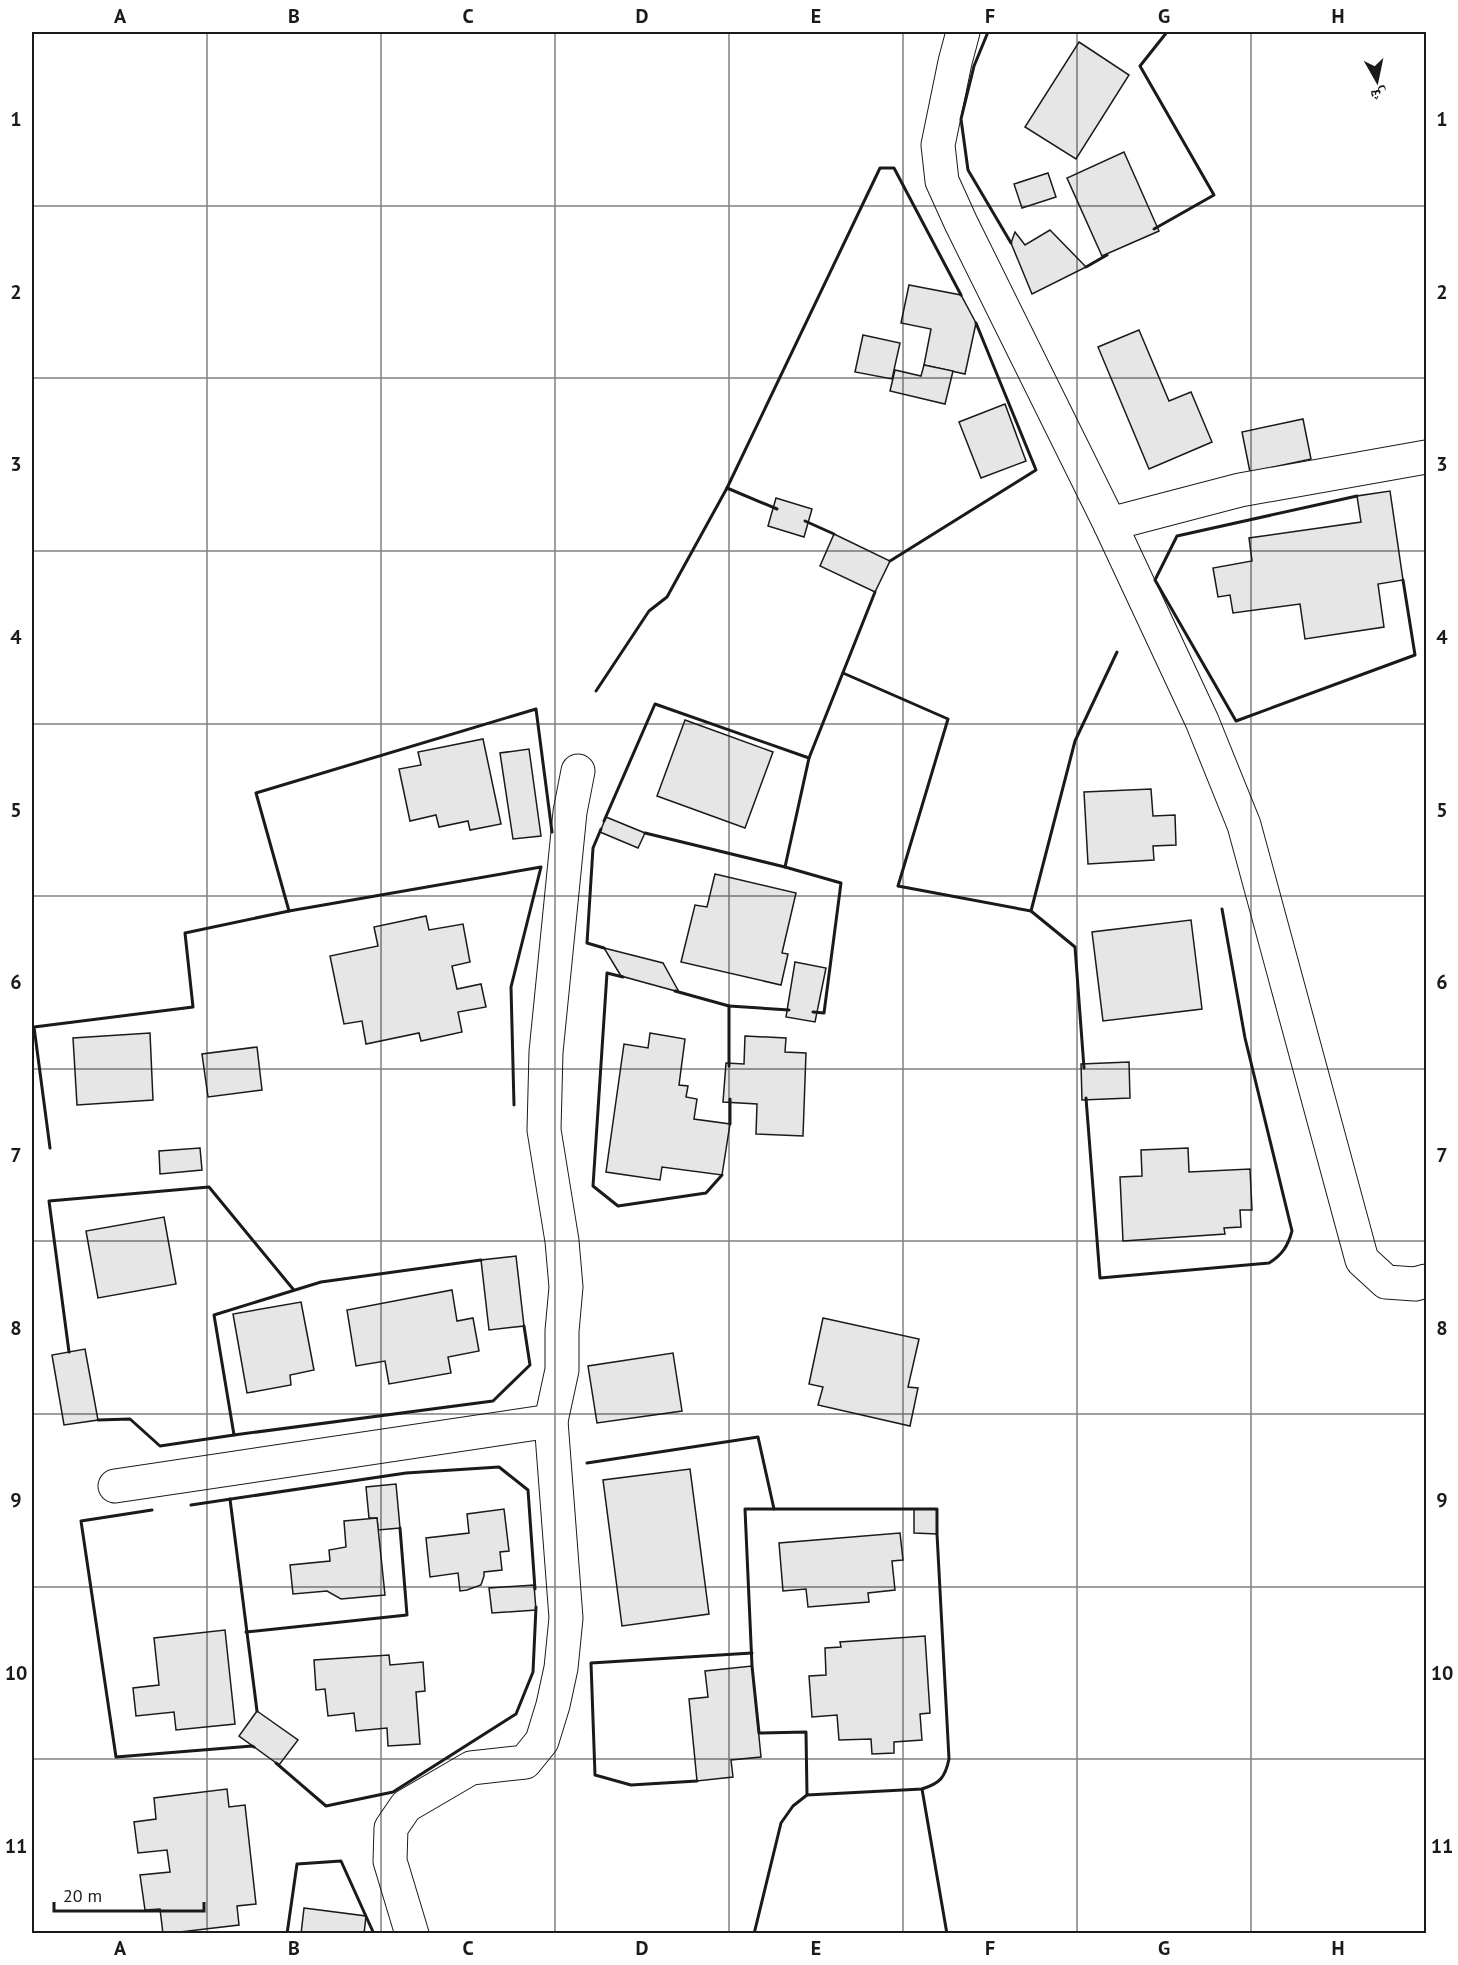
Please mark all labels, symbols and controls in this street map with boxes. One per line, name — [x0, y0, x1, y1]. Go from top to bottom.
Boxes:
text: A — [114, 3, 127, 29]
text: B — [288, 3, 300, 29]
text: C — [462, 3, 474, 29]
text: D — [636, 3, 649, 29]
text: E — [811, 3, 821, 29]
text: F — [985, 3, 995, 29]
text: G — [1158, 3, 1170, 29]
text: H — [1331, 3, 1345, 29]
north arrow — [1347, 51, 1407, 111]
text: ش — [1369, 85, 1389, 107]
text: 1 — [10, 106, 22, 132]
text: 1 — [1436, 106, 1448, 132]
text: 2 — [10, 279, 22, 305]
text: 2 — [1436, 279, 1448, 305]
text: 3 — [10, 451, 22, 477]
text: 3 — [1436, 451, 1448, 477]
text: 4 — [10, 624, 22, 650]
text: 4 — [1436, 624, 1448, 650]
text: 5 — [10, 797, 22, 823]
text: 5 — [1436, 797, 1448, 823]
text: 6 — [10, 969, 22, 995]
text: 6 — [1436, 969, 1448, 995]
text: 7 — [10, 1142, 22, 1168]
text: 7 — [1436, 1142, 1448, 1168]
text: 8 — [10, 1315, 22, 1341]
text: 8 — [1436, 1315, 1448, 1341]
text: 9 — [10, 1487, 22, 1513]
text: 9 — [1436, 1487, 1448, 1513]
text: 10 — [5, 1660, 27, 1686]
text: 10 — [1431, 1660, 1453, 1686]
text: 11 — [5, 1833, 27, 1859]
text: 11 — [1431, 1833, 1453, 1859]
scale bar — [54, 1875, 204, 1913]
text: 20 m — [63, 1884, 102, 1907]
text: A — [114, 1935, 127, 1961]
text: B — [288, 1935, 300, 1961]
text: C — [462, 1935, 474, 1961]
text: D — [636, 1935, 649, 1961]
text: E — [811, 1935, 821, 1961]
text: F — [985, 1935, 995, 1961]
text: G — [1158, 1935, 1170, 1961]
text: H — [1331, 1935, 1345, 1961]

